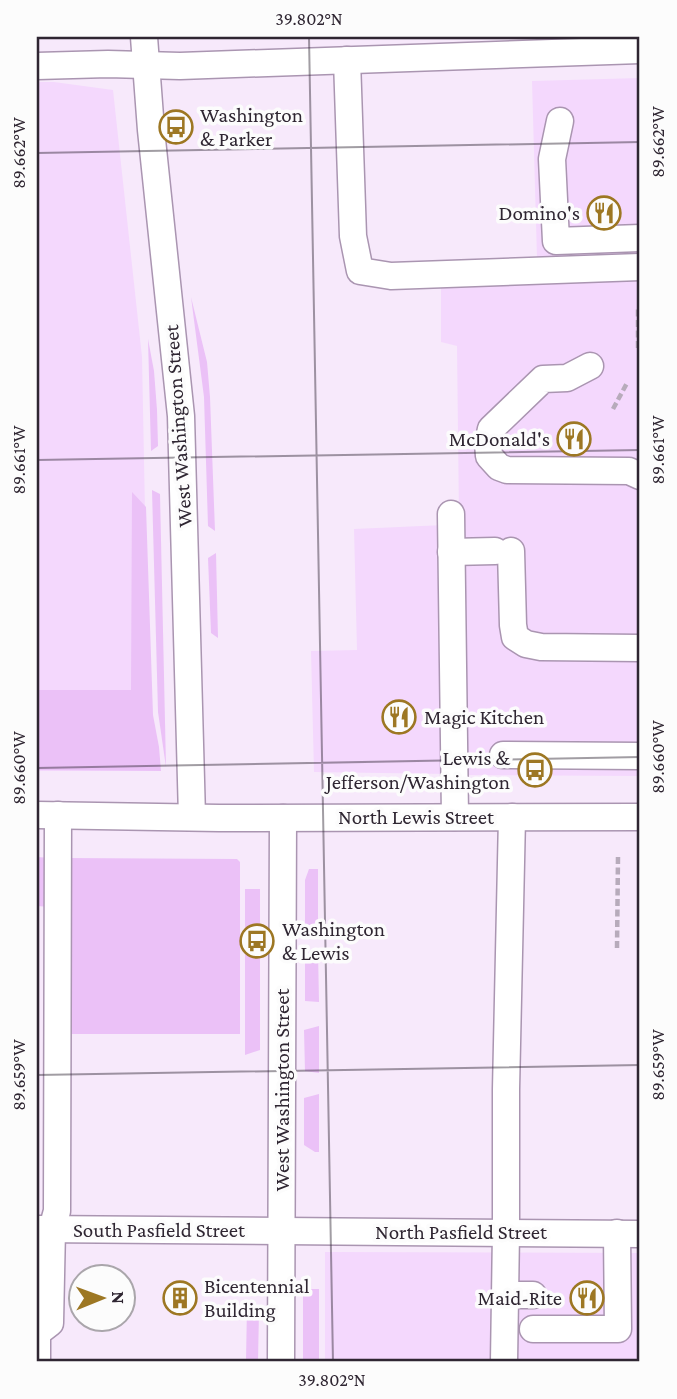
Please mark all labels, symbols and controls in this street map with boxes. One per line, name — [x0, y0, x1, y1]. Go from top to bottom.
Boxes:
text: 39.802°N — [275, 9, 343, 29]
place label: Washington & Parker — [200, 103, 303, 151]
text: 89.662°W — [648, 106, 668, 178]
bus stop icon: Washington & Parker — [157, 108, 195, 146]
text: 89.662°W — [9, 117, 29, 189]
restaurant icon: Domino's — [585, 194, 623, 232]
place label: Domino's — [498, 201, 580, 225]
street label: West Washington Street — [159, 323, 197, 528]
text: 89.661°W — [648, 415, 668, 485]
restaurant icon: McDonald's — [555, 420, 593, 458]
text: 89.661°W — [9, 425, 29, 495]
place label: McDonald's — [449, 427, 550, 451]
restaurant icon: Magic Kitchen — [380, 698, 418, 736]
place label: Magic Kitchen — [424, 705, 544, 729]
text: 89.660°W — [648, 720, 668, 794]
text: 89.660°W — [9, 731, 29, 805]
place label: Lewis & Jefferson/Washington — [324, 746, 510, 794]
bus stop icon: Lewis & Jefferson/Washington — [516, 751, 554, 789]
street label: North Lewis Street — [338, 805, 495, 829]
place label: Washington & Lewis — [282, 917, 385, 965]
bus stop icon: Washington & Lewis — [238, 922, 276, 960]
street label: West Washington Street — [270, 988, 294, 1191]
text: 89.659°W — [648, 1029, 668, 1101]
text: 89.659°W — [9, 1039, 29, 1111]
street label: South Pasfield Street — [73, 1218, 246, 1242]
street label: North Pasfield Street — [375, 1220, 548, 1244]
north arrow — [66, 1262, 136, 1332]
place label: Bicentennial Building — [204, 1274, 309, 1322]
building icon: Bicentennial Building — [161, 1279, 199, 1317]
restaurant icon: Maid-Rite — [568, 1279, 606, 1317]
place label: Maid-Rite — [477, 1286, 562, 1310]
text: N — [108, 1291, 129, 1304]
text: 39.802°N — [298, 1370, 366, 1390]

